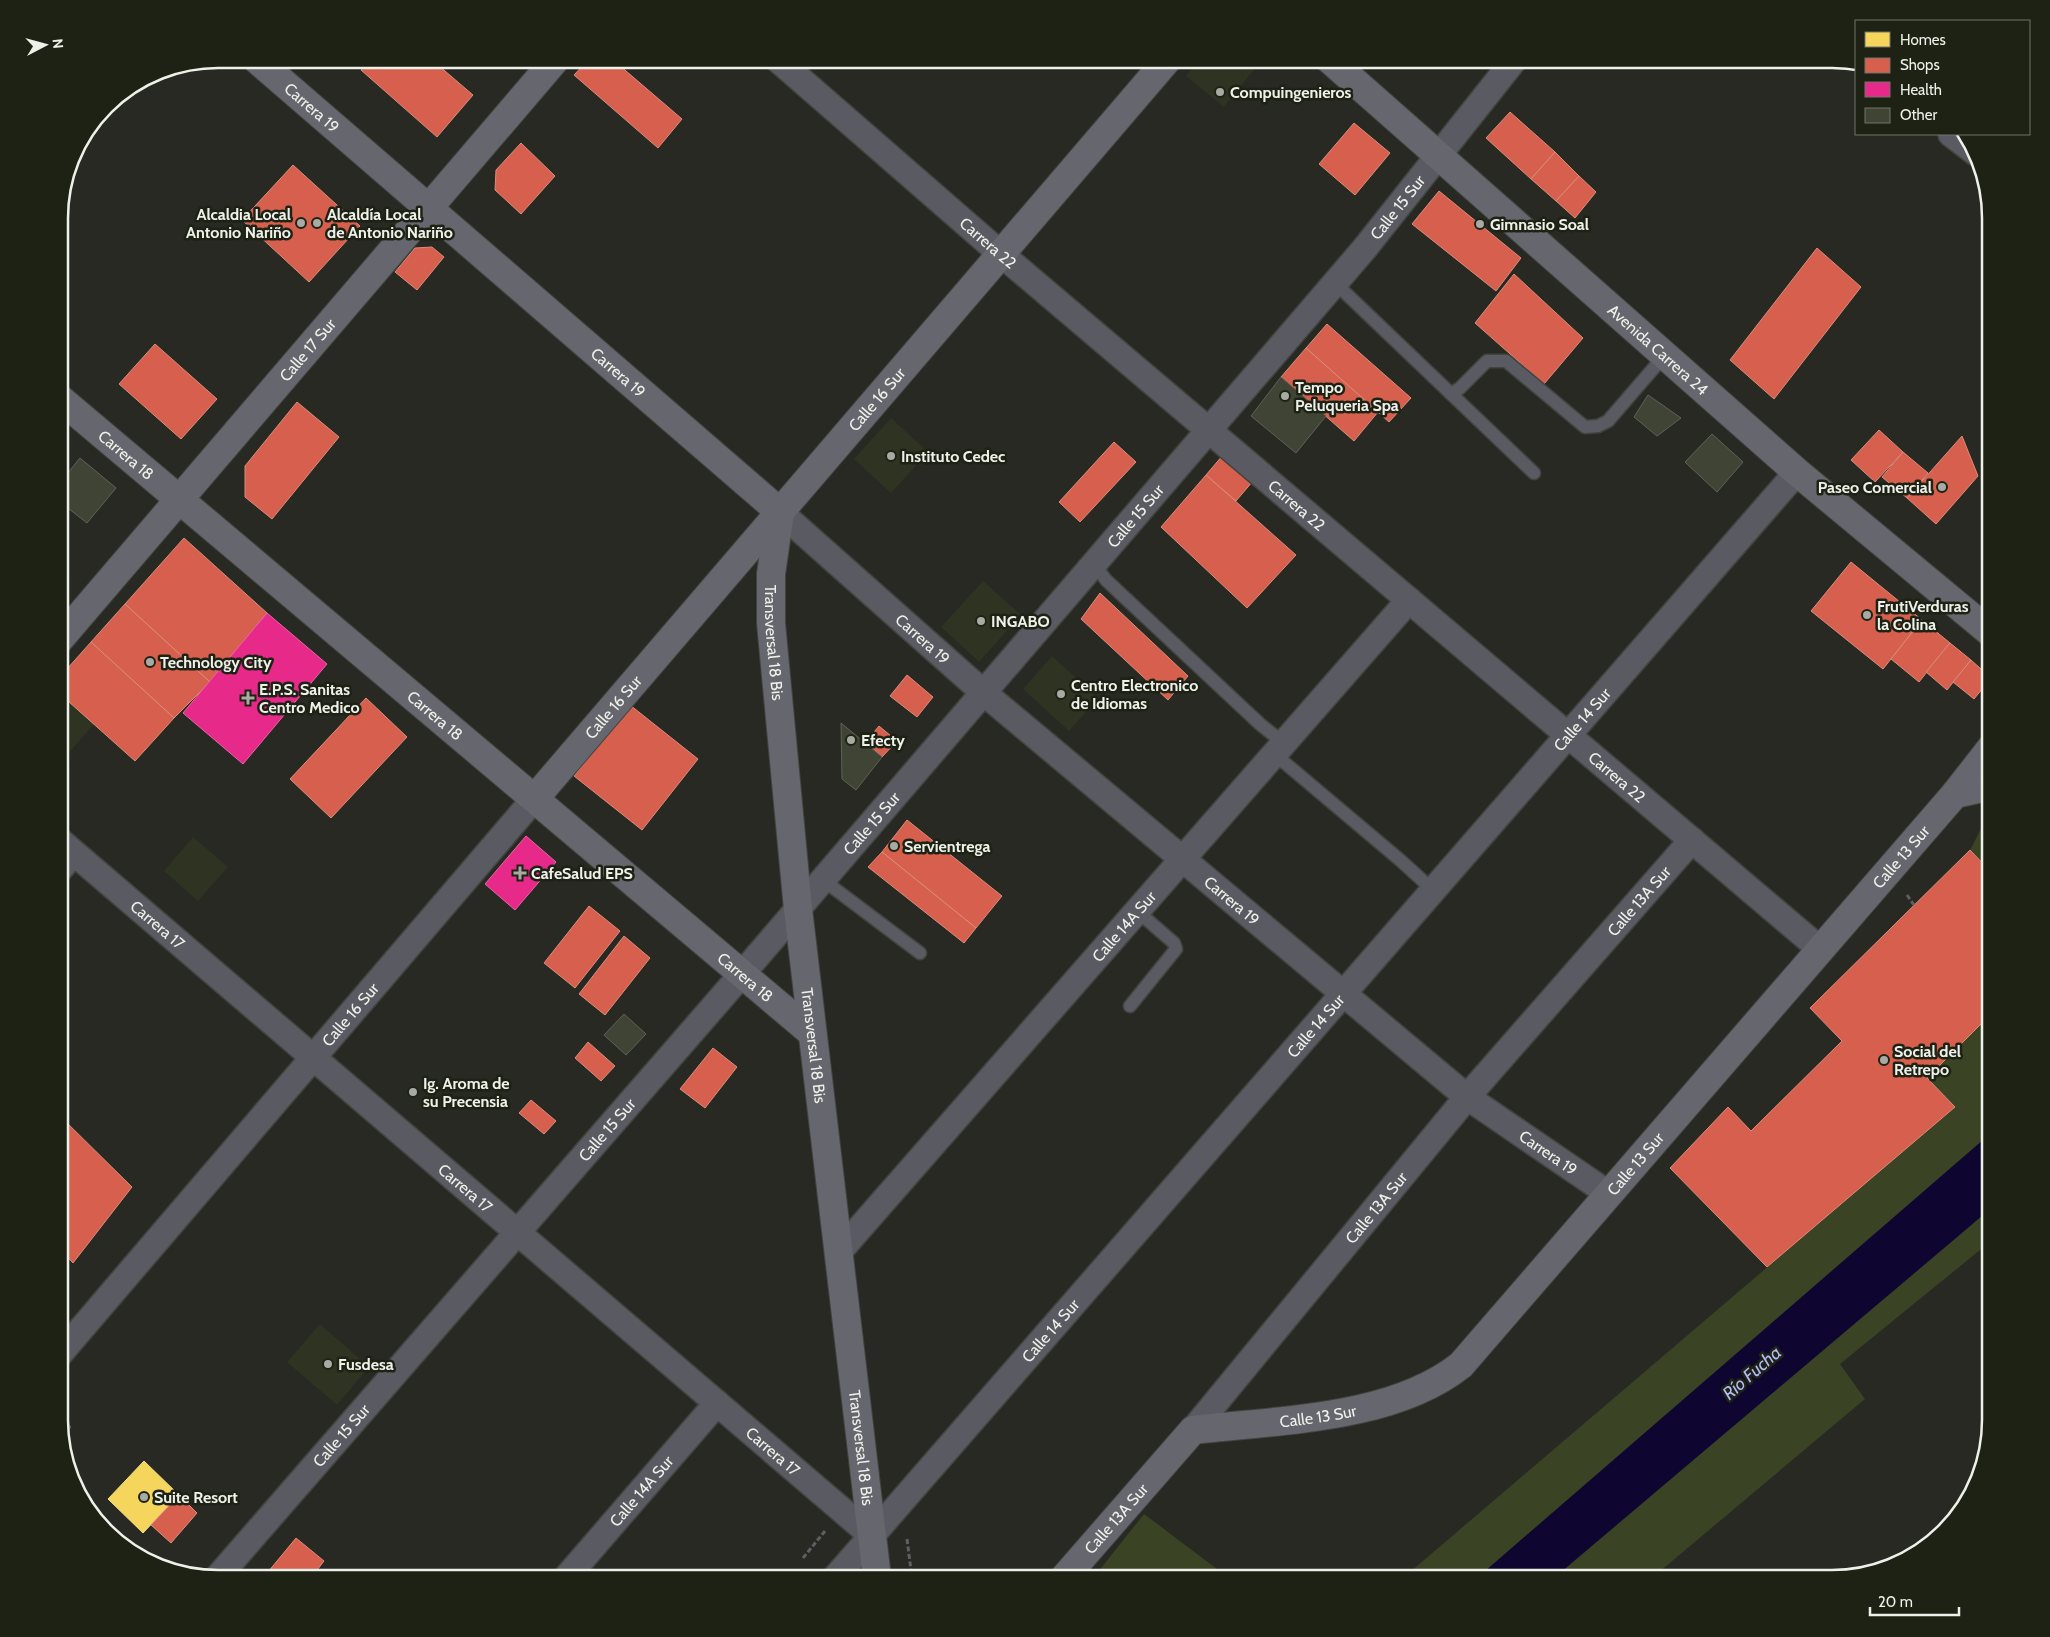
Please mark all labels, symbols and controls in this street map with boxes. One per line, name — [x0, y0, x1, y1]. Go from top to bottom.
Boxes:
north arrow — [20, 20, 70, 70]
legend — [1855, 20, 2030, 135]
text: Homes — [1900, 31, 1946, 49]
text: N — [48, 38, 67, 50]
text: Shops — [1900, 56, 1940, 74]
street label: Carrera 19 — [280, 79, 343, 137]
text: Health — [1900, 81, 1942, 99]
place label: Compuingenieros — [1230, 83, 1352, 102]
marker: Compuingenieros — [1214, 86, 1226, 98]
text: Other — [1900, 106, 1937, 124]
street label: Calle 15 Sur — [1366, 171, 1430, 244]
place label: Alcaldia Local Antonio Nariño — [186, 205, 291, 242]
place label: Alcaldía Local de Antonio Nariño — [327, 205, 453, 242]
street label: Carrera 22 — [956, 214, 1020, 273]
place label: Gimnasio Soal — [1490, 215, 1589, 234]
marker: Alcaldia Local Antonio Nariño — [295, 217, 307, 229]
marker: Alcaldía Local de Antonio Nariño — [311, 217, 323, 229]
marker: Gimnasio Soal — [1474, 218, 1486, 230]
street label: Avenida Carrera 24 — [1604, 301, 1712, 399]
street label: Calle 17 Sur — [276, 314, 340, 385]
street label: Carrera 19 — [587, 344, 649, 401]
street label: Calle 16 Sur — [844, 363, 910, 435]
place label: Tempo Peluqueria Spa — [1295, 378, 1399, 415]
marker: Tempo Peluqueria Spa — [1279, 390, 1291, 402]
street label: Carrera 18 — [94, 426, 158, 484]
place label: Instituto Cedec — [901, 447, 1005, 466]
marker: Instituto Cedec — [885, 450, 897, 462]
street label: Carrera 22 — [1264, 476, 1329, 535]
place label: Paseo Comercial — [1818, 478, 1932, 497]
street label: Calle 15 Sur — [1103, 480, 1168, 552]
marker: Paseo Comercial — [1936, 481, 1948, 493]
street label: Transversal 18 Bis — [761, 585, 787, 702]
place label: FrutiVerduras la Colina — [1877, 597, 1969, 634]
marker: FrutiVerduras la Colina — [1861, 609, 1873, 621]
street label: Carrera 19 — [891, 610, 954, 668]
place label: INGABO — [991, 612, 1050, 631]
marker: INGABO — [975, 615, 987, 627]
place label: Technology City — [160, 653, 272, 672]
marker: Technology City — [144, 656, 156, 668]
street label: Calle 16 Sur — [581, 671, 646, 743]
place label: Centro Electronico de Idiomas — [1071, 676, 1198, 713]
place label: E.P.S. Sanitas Centro Medico — [259, 680, 360, 717]
street label: Calle 14 Sur — [1550, 683, 1615, 755]
street label: Carrera 18 — [403, 687, 466, 744]
marker: Centro Electronico de Idiomas — [1055, 688, 1067, 700]
marker: E.P.S. Sanitas Centro Medico — [241, 691, 255, 705]
place label: Efecty — [861, 731, 905, 750]
marker: Efecty — [845, 734, 857, 746]
street label: Carrera 22 — [1584, 748, 1649, 807]
street label: Calle 15 Sur — [840, 787, 905, 859]
street label: Calle 13 Sur — [1869, 821, 1934, 892]
place label: Servientrega — [904, 837, 990, 856]
marker: Servientrega — [888, 840, 900, 852]
street label: Calle 13A Sur — [1603, 861, 1676, 940]
place label: CafeSalud EPS — [531, 864, 633, 883]
marker: CafeSalud EPS — [513, 866, 527, 880]
street label: Carrera 19 — [1200, 872, 1263, 929]
street label: Calle 14A Sur — [1088, 887, 1161, 966]
street label: Carrera 17 — [126, 896, 188, 953]
street label: Carrera 18 — [713, 948, 777, 1006]
street label: Calle 16 Sur — [318, 978, 383, 1050]
street label: Transversal 18 Bis — [797, 987, 830, 1105]
street label: Calle 14 Sur — [1283, 990, 1349, 1062]
place label: Social del Retrepo — [1894, 1042, 1961, 1079]
marker: Social del Retrepo — [1878, 1054, 1890, 1066]
place label: Ig. Aroma de su Precensia — [423, 1074, 510, 1111]
marker: Ig. Aroma de su Precensia — [407, 1086, 419, 1098]
street label: Calle 15 Sur — [575, 1094, 640, 1165]
street label: Carrera 19 — [1515, 1127, 1581, 1180]
street label: Calle 13 Sur — [1603, 1128, 1669, 1199]
street label: Carrera 17 — [434, 1160, 496, 1217]
street label: Calle 13A Sur — [1341, 1168, 1412, 1248]
street label: Calle 14 Sur — [1018, 1295, 1084, 1366]
water label: Río Fucha — [1718, 1342, 1786, 1404]
place label: Fusdesa — [338, 1355, 394, 1374]
marker: Fusdesa — [322, 1358, 334, 1370]
street label: Transversal 18 Bis — [845, 1389, 877, 1507]
street label: Calle 15 Sur — [309, 1400, 374, 1471]
street label: Calle 13 Sur — [1279, 1401, 1359, 1431]
street label: Carrera 17 — [742, 1423, 804, 1480]
street label: Calle 14A Sur — [606, 1451, 678, 1531]
street label: Calle 13A Sur — [1081, 1479, 1153, 1558]
place label: Suite Resort — [154, 1488, 238, 1507]
marker: Suite Resort — [138, 1491, 150, 1503]
scale bar — [1870, 1584, 1959, 1616]
text: 20 m — [1878, 1593, 1913, 1611]

